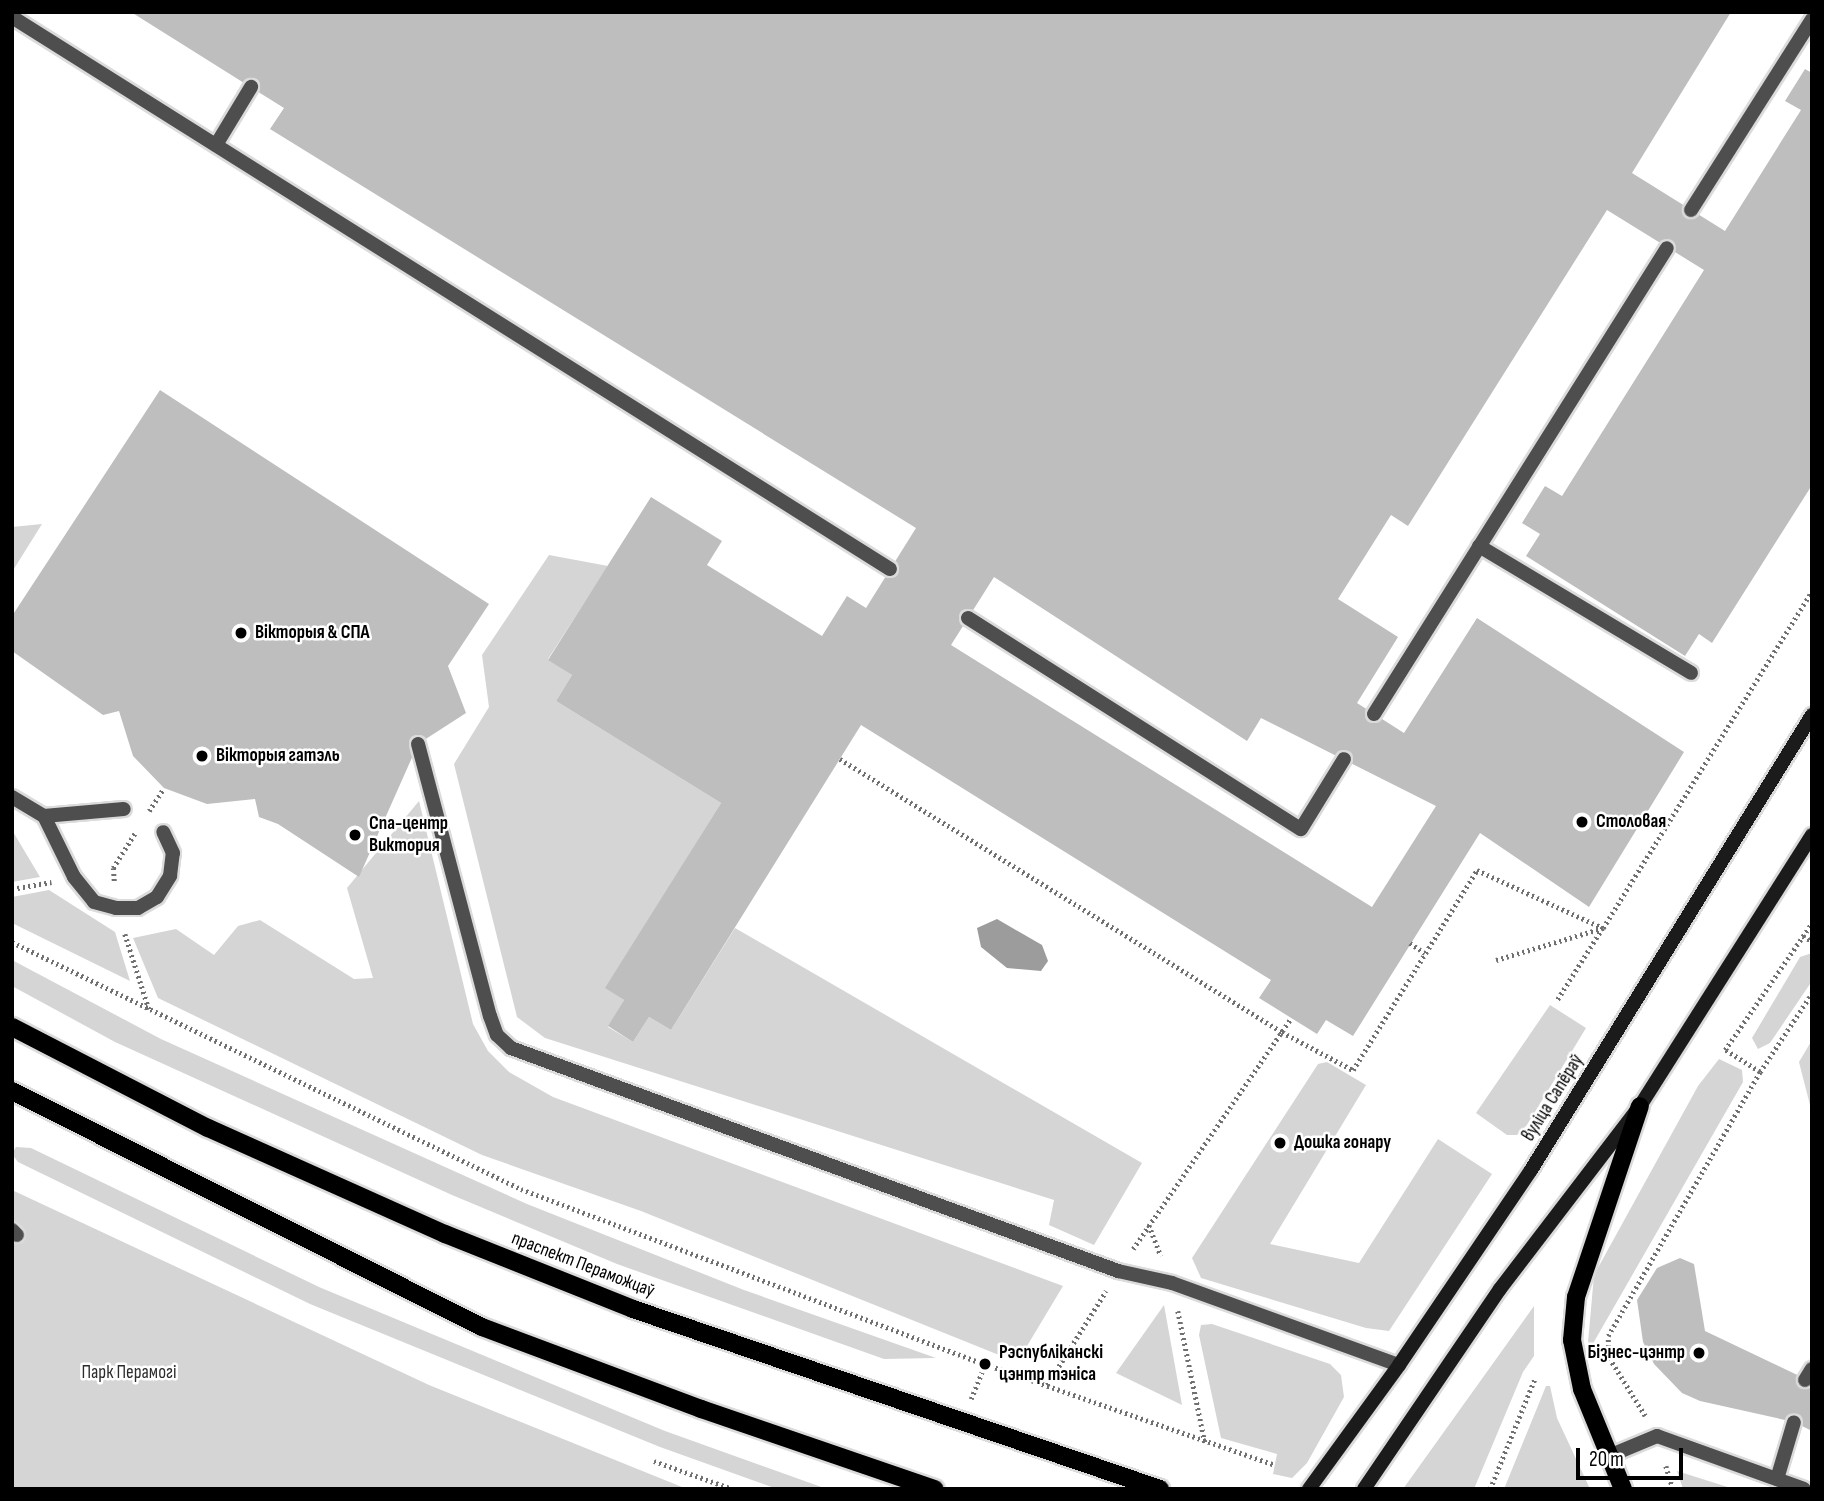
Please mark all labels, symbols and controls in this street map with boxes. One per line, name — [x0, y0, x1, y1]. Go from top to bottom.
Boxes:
place label: Вікторыя & СПА — [255, 622, 370, 644]
marker: Вікторыя & СПА — [233, 625, 249, 641]
place label: Вікторыя гатэль — [216, 745, 340, 767]
marker: Вікторыя гатэль — [194, 748, 210, 764]
place label: Столовая — [1596, 811, 1666, 833]
place label: Спа-центр Виктория — [369, 813, 448, 857]
marker: Столовая — [1574, 814, 1590, 830]
marker: Спа-центр Виктория — [347, 827, 363, 843]
street label: вуліца Сапёраў — [1517, 1050, 1589, 1146]
place label: Дошка гонару — [1294, 1132, 1391, 1154]
marker: Дошка гонару — [1272, 1135, 1288, 1151]
street label: праспект Пераможцаў — [508, 1227, 658, 1303]
place label: Рэспубліканскі цэнтр тэніса — [999, 1342, 1103, 1386]
place label: Бізнес-цэнтр — [1587, 1342, 1685, 1364]
marker: Бізнес-цэнтр — [1691, 1345, 1707, 1361]
marker: Рэспубліканскі цэнтр тэніса — [977, 1356, 993, 1372]
park label: Парк Перамогі — [81, 1362, 177, 1384]
scale bar — [1579, 1434, 1686, 1478]
text: 20 m — [1589, 1447, 1624, 1472]

